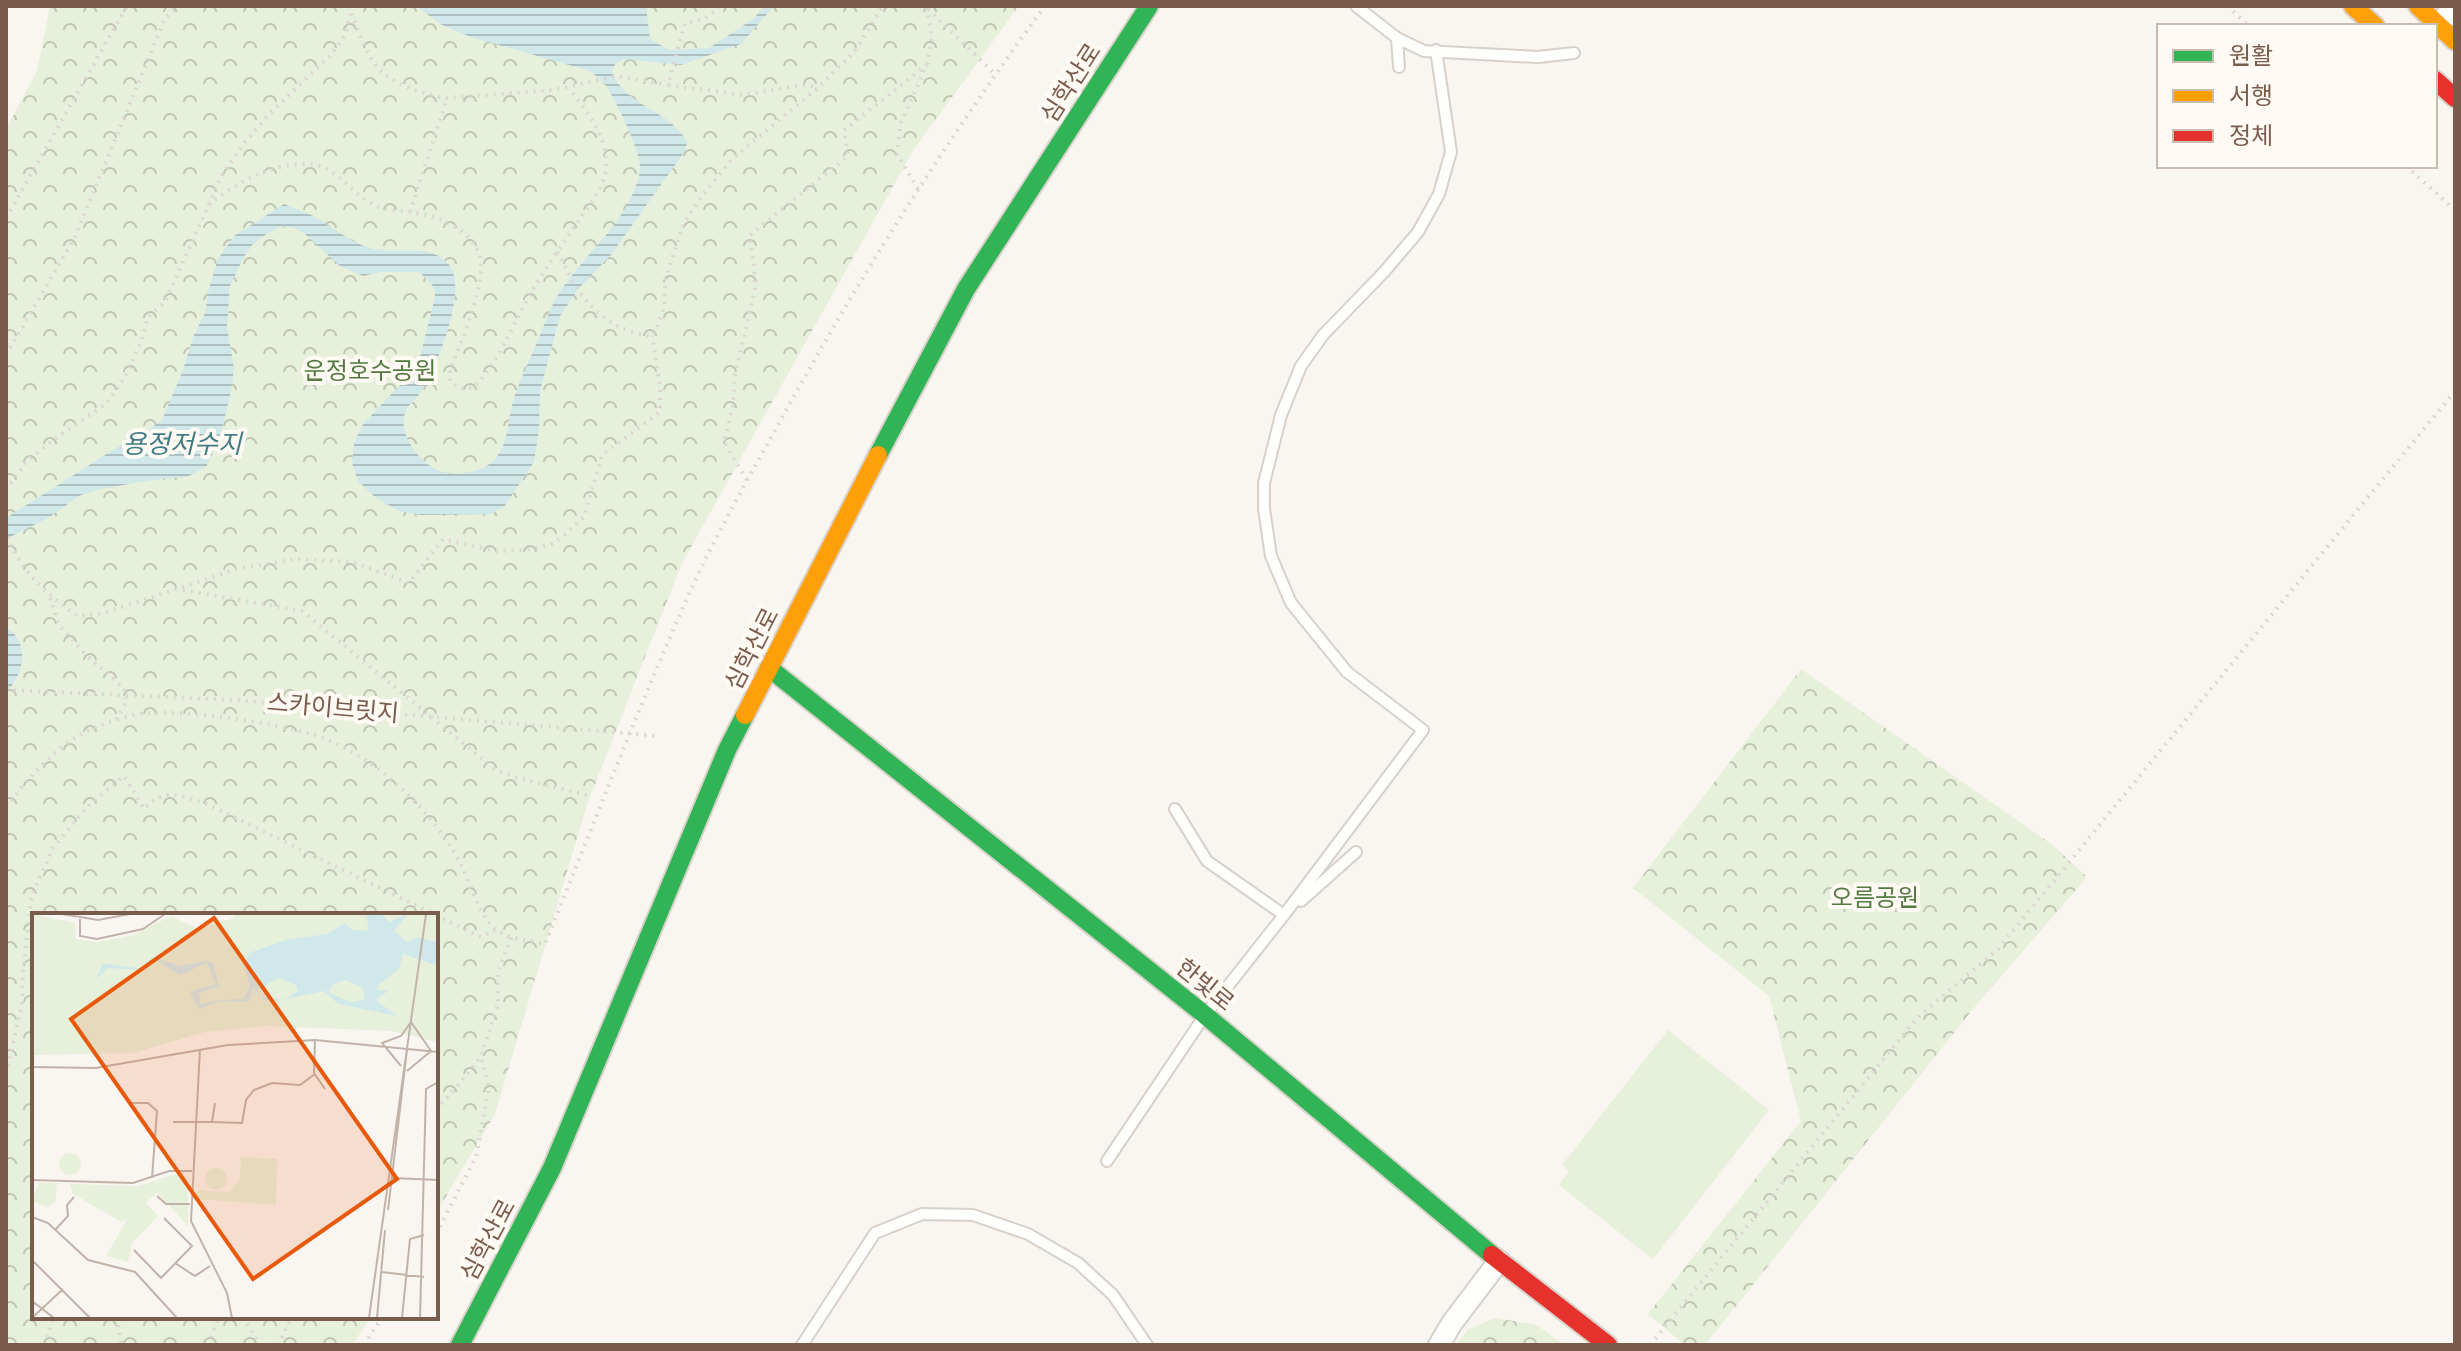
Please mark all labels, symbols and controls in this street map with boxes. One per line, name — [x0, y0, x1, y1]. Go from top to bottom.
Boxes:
legend — [2157, 24, 2437, 168]
street label: 심학산로 — [1034, 37, 1106, 127]
text: 원활 — [2229, 40, 2273, 69]
text: 서행 — [2229, 80, 2273, 109]
text: 정체 — [2229, 120, 2273, 149]
park label: 운정호수공원 — [304, 355, 436, 384]
water label: 용정저수지 — [122, 427, 244, 459]
street label: 심학산로 — [718, 602, 784, 694]
street label: 스카이브릿지 — [266, 686, 400, 727]
park label: 오름공원 — [1831, 882, 1919, 911]
inset map — [32, 913, 438, 1319]
street label: 한빛로 — [1171, 952, 1241, 1016]
street label: 심학산로 — [453, 1193, 520, 1285]

